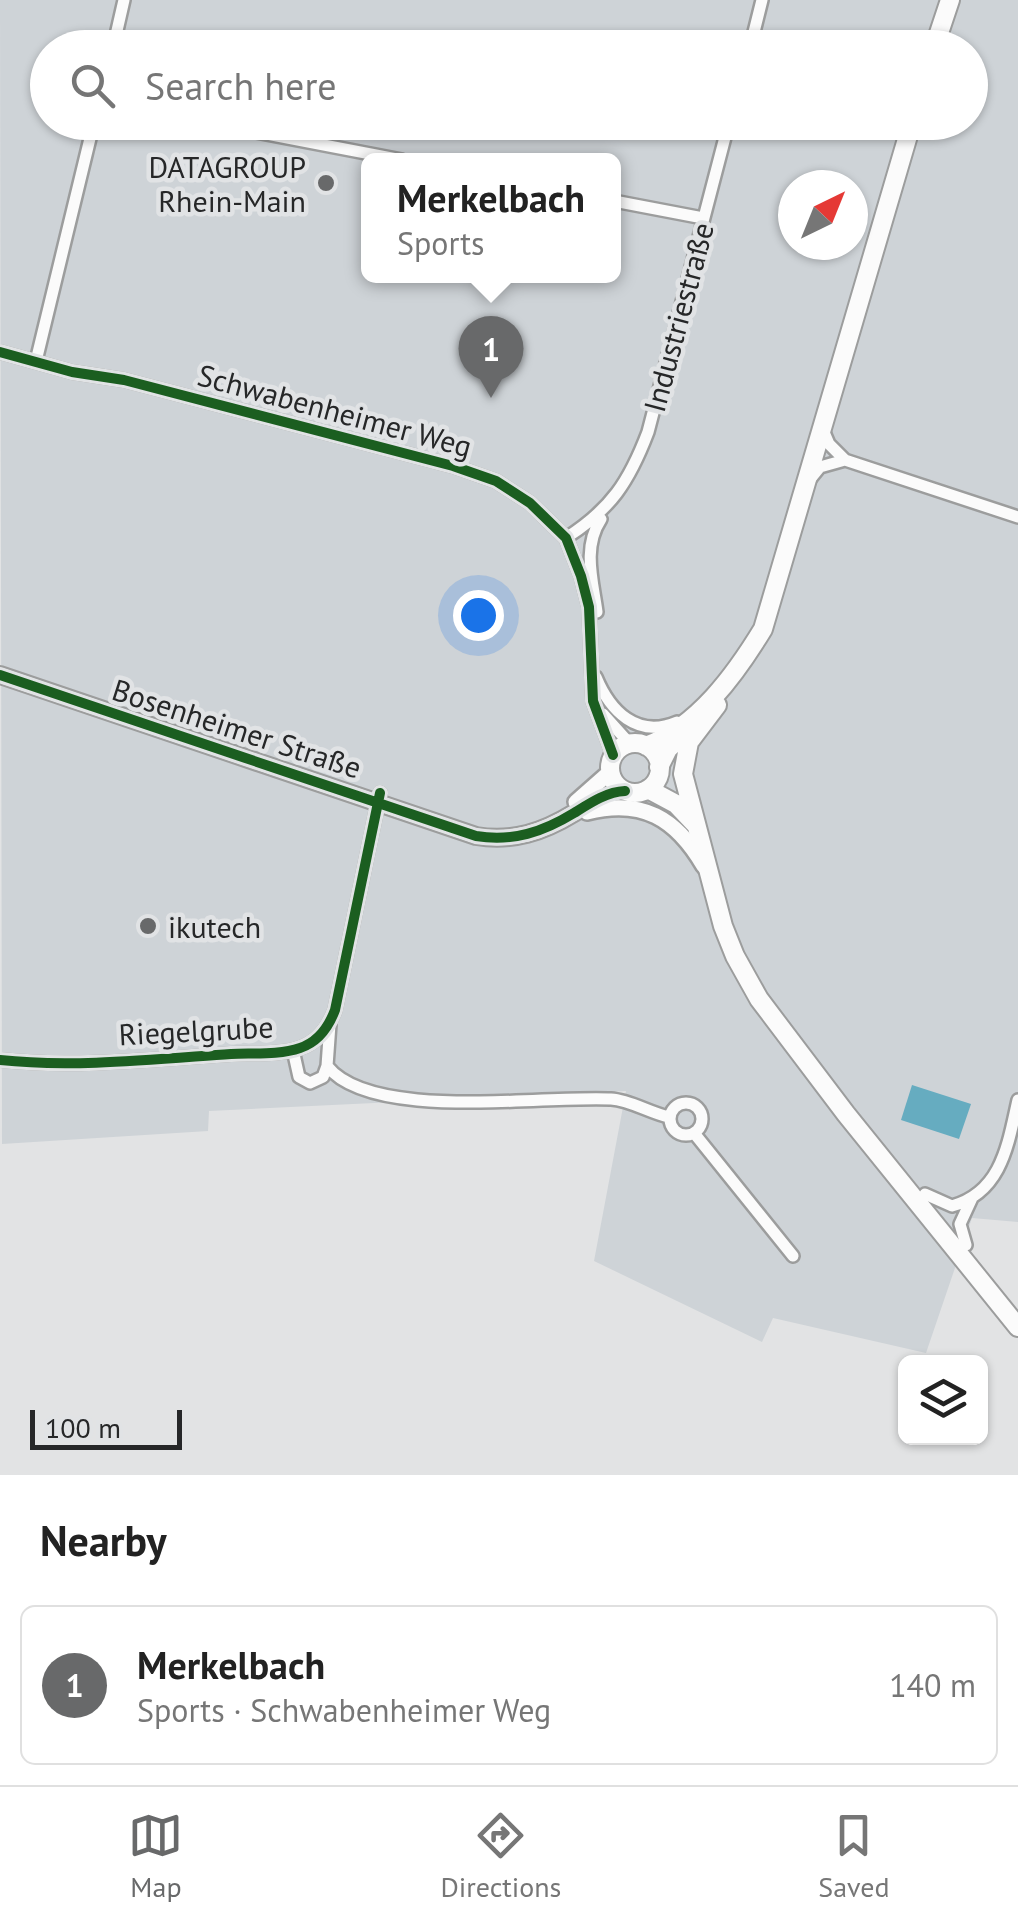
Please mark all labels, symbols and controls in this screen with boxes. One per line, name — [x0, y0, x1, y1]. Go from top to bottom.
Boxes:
search box — [30, 30, 988, 140]
icon: search — [65, 58, 120, 113]
text: Search here — [145, 61, 337, 110]
place label: DATAGROUP Rhein-Main — [148, 147, 306, 220]
popup — [361, 153, 621, 283]
north arrow — [778, 170, 868, 260]
marker: DATAGROUP Rhein-Main — [315, 172, 337, 194]
text: Merkelbach — [397, 173, 585, 222]
street label: Industriestraße — [634, 218, 722, 416]
text: Sports — [397, 222, 485, 264]
pin: 1 — [458, 316, 524, 398]
street label: Schwabenheimer Weg — [194, 355, 476, 465]
your location — [453, 590, 504, 641]
street label: Bosenheimer Straße — [108, 669, 366, 787]
place label: ikutech — [168, 907, 261, 946]
marker: ikutech — [137, 915, 159, 937]
street label: Riegelgrube — [118, 1006, 274, 1054]
map controls — [898, 1355, 988, 1445]
button: layers — [898, 1355, 988, 1445]
scale bar — [30, 1405, 182, 1450]
text: 100 m — [45, 1409, 121, 1446]
text: Nearby — [40, 1513, 167, 1568]
text: Merkelbach — [137, 1640, 325, 1689]
text: 1 — [65, 1664, 84, 1706]
text: 140 m — [889, 1664, 976, 1706]
text: Sports · Schwabenheimer Weg — [137, 1689, 551, 1731]
tab: Map — [128, 1808, 183, 1905]
tab: Directions — [440, 1808, 561, 1905]
tab: Saved — [818, 1808, 890, 1905]

